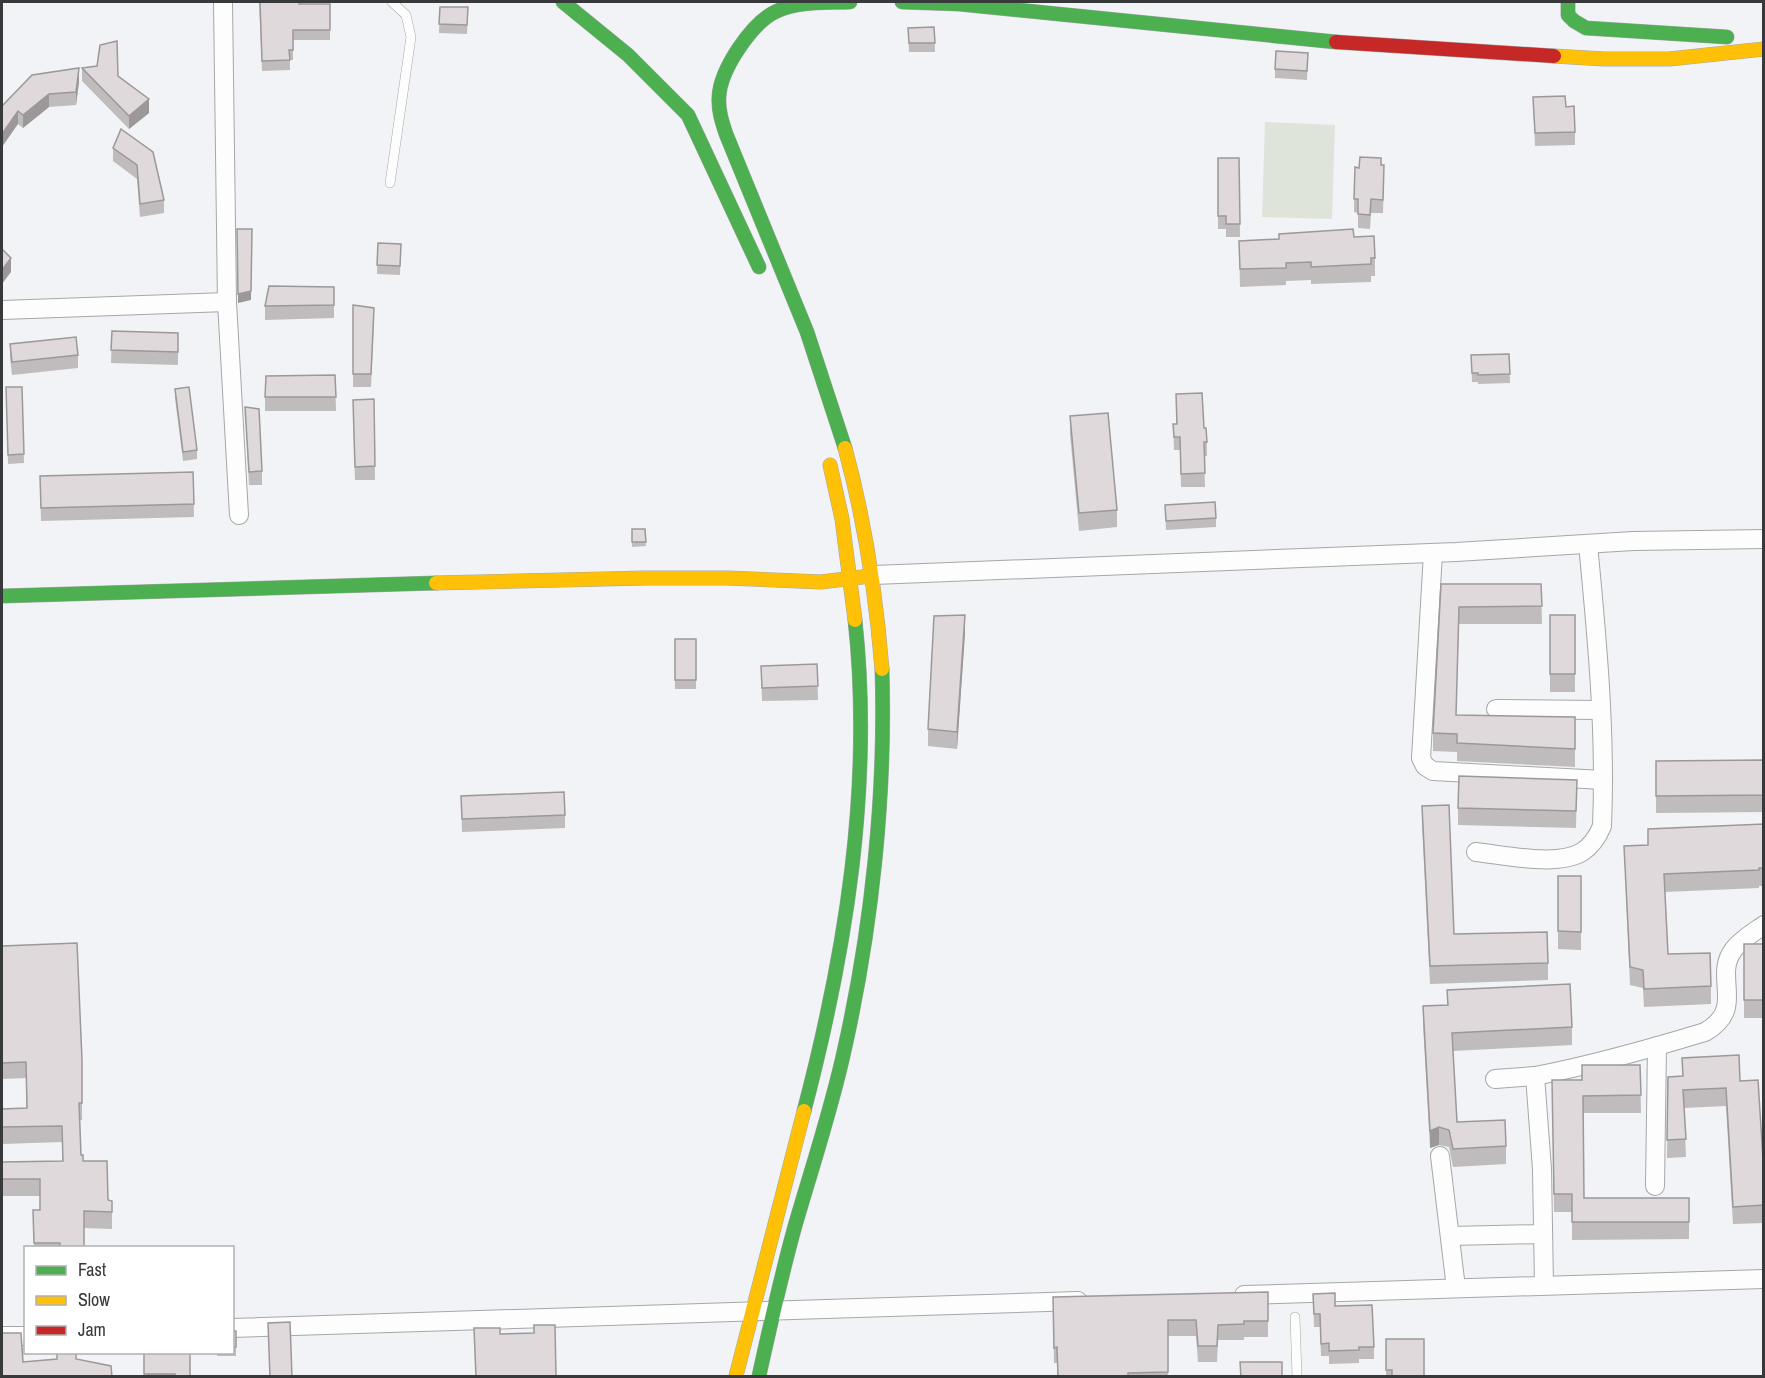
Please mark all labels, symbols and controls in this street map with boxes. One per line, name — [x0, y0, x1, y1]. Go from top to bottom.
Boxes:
legend — [24, 1246, 234, 1354]
text: Fast — [78, 1257, 106, 1282]
text: Slow — [78, 1287, 110, 1312]
text: Jam — [78, 1317, 106, 1342]

